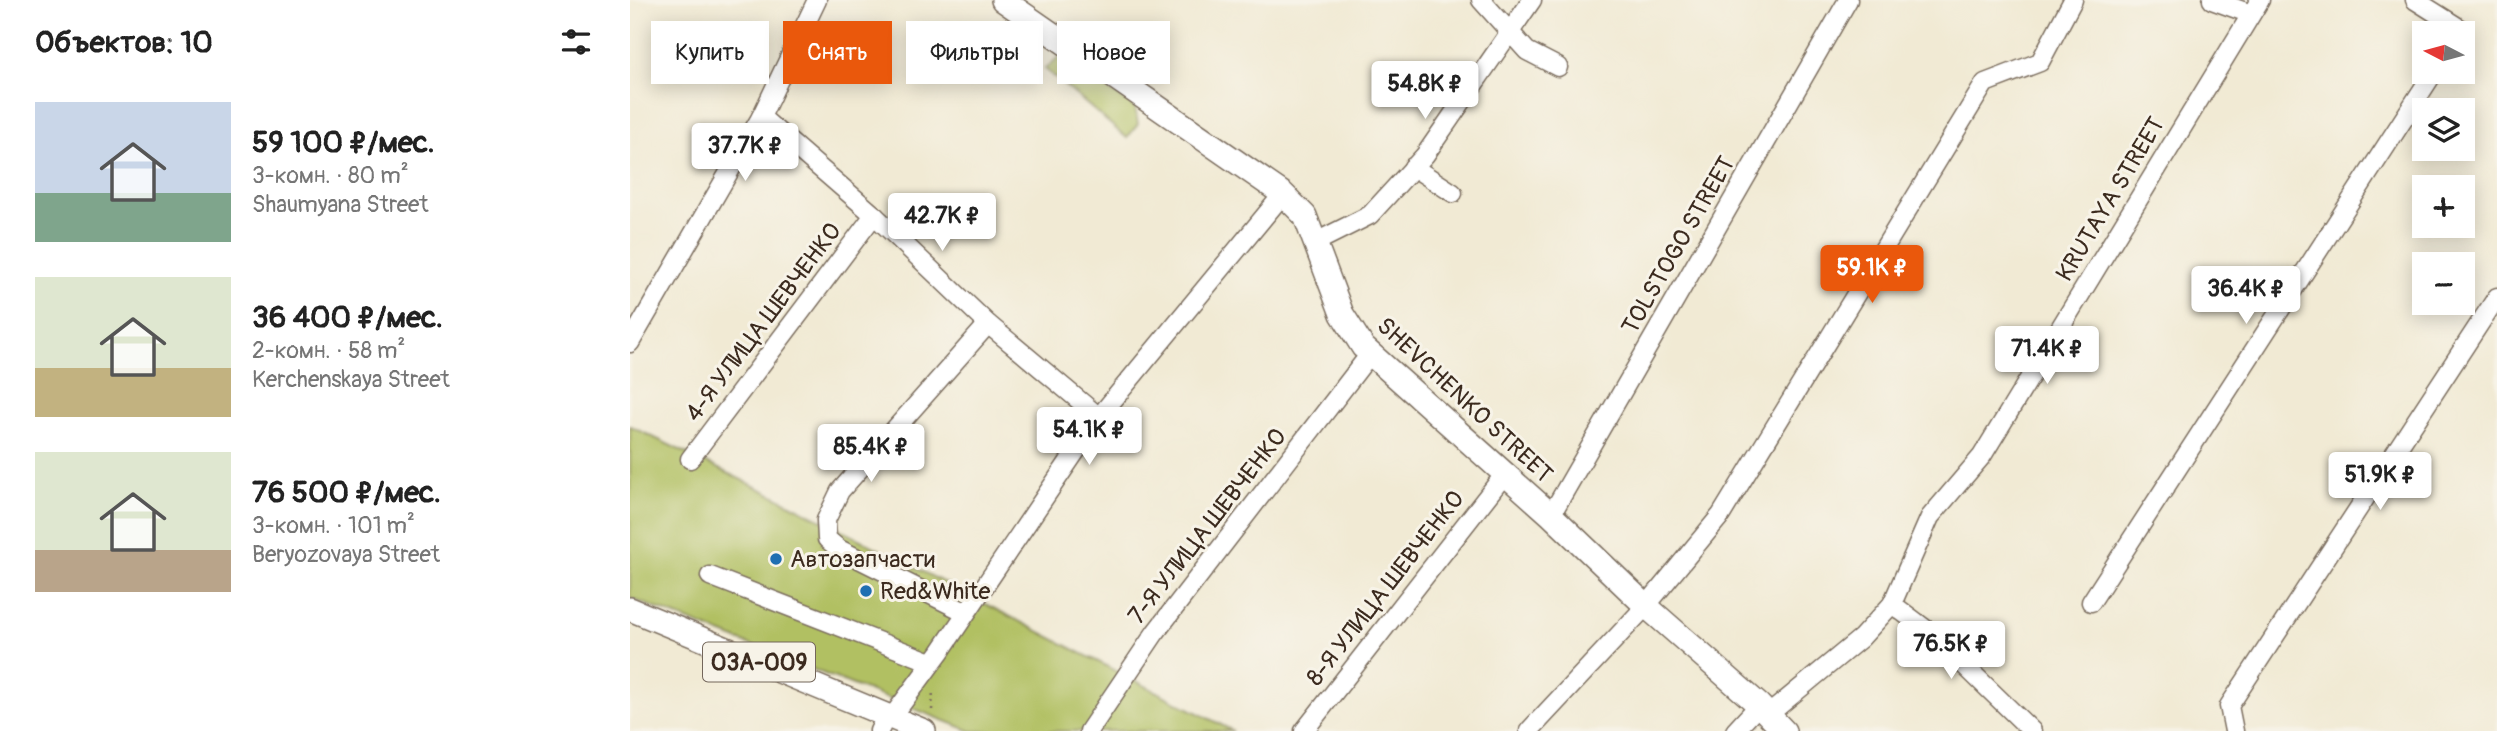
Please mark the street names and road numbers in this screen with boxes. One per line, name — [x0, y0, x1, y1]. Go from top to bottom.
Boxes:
street label: KRUTAYA STREET — [2050, 112, 2171, 287]
street label: TOLSTOGO STREET — [1616, 151, 1741, 339]
street label: 4-Я УЛИЦА ШЕВЧЕНКО — [679, 217, 848, 427]
street label: SHEVCHENKO STREET — [1371, 311, 1559, 489]
street label: 7-Я УЛИЦА ШЕВЧЕНКО — [1122, 423, 1293, 630]
street label: 8-Я УЛИЦА ШЕВЧЕНКО — [1300, 485, 1470, 692]
road number: 03А-009 — [703, 642, 815, 682]

